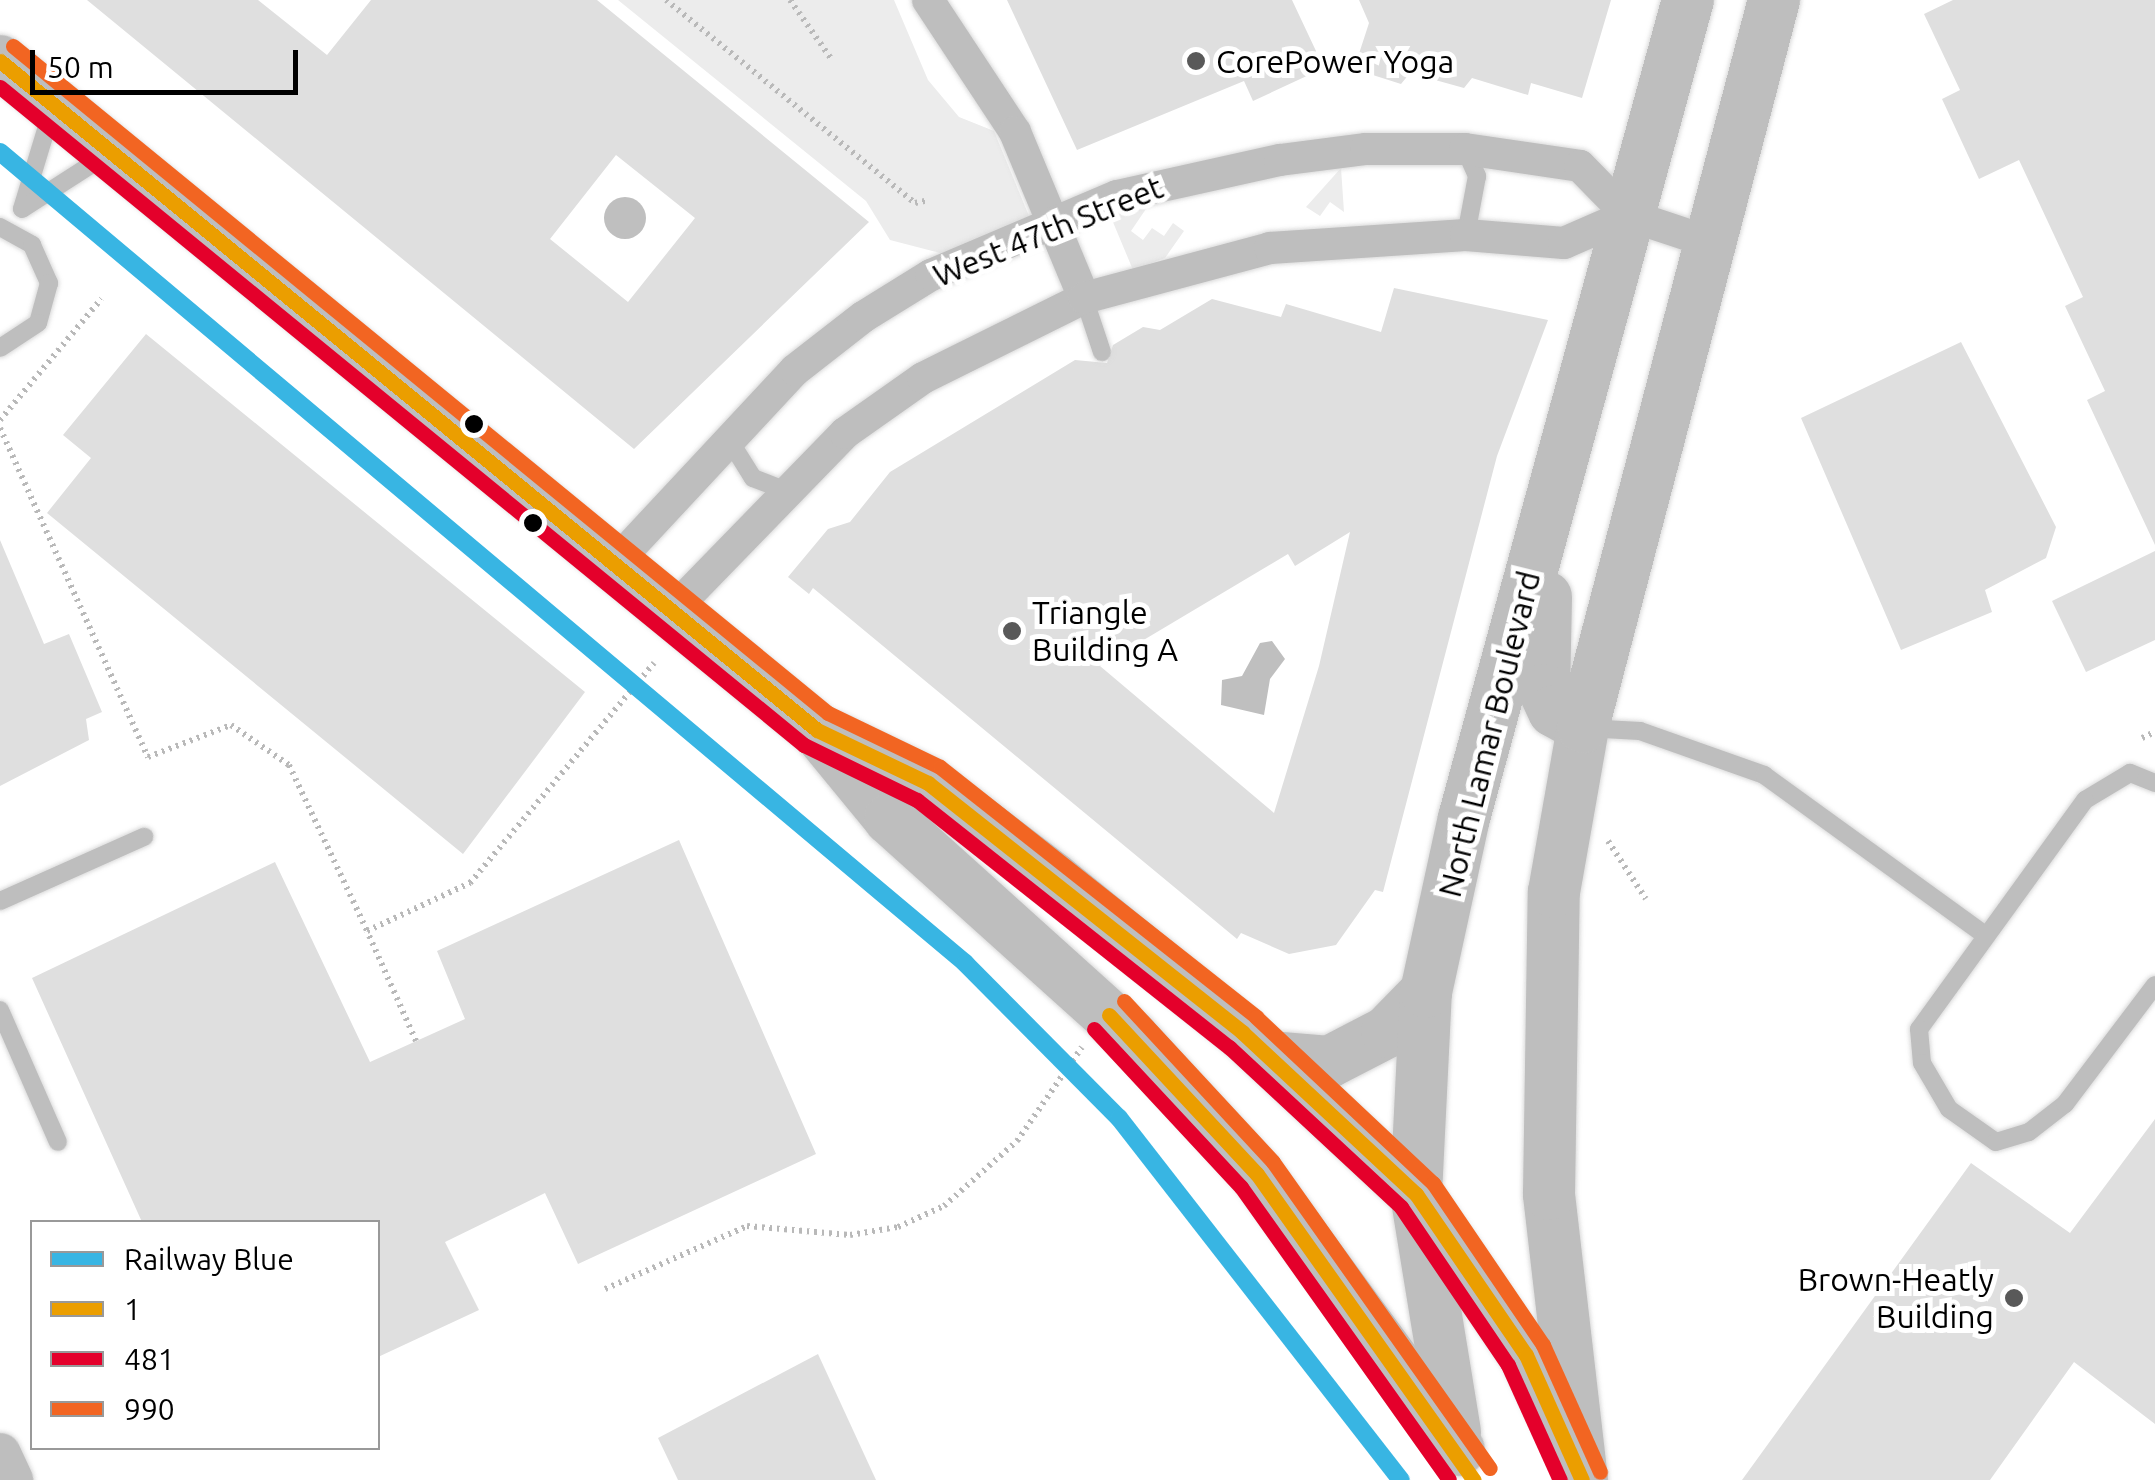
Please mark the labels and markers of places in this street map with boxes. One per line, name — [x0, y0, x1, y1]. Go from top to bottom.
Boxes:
place label: CorePower Yoga — [1216, 42, 1454, 80]
marker: CorePower Yoga — [1185, 50, 1207, 72]
unlabelled marker — [464, 414, 484, 434]
unlabelled marker — [523, 513, 543, 533]
place label: Triangle Building A — [1032, 594, 1178, 669]
marker: Triangle Building A — [1001, 620, 1023, 642]
place label: Brown-Heatly Building — [1798, 1261, 1994, 1336]
marker: Brown-Heatly Building — [2003, 1287, 2025, 1309]

